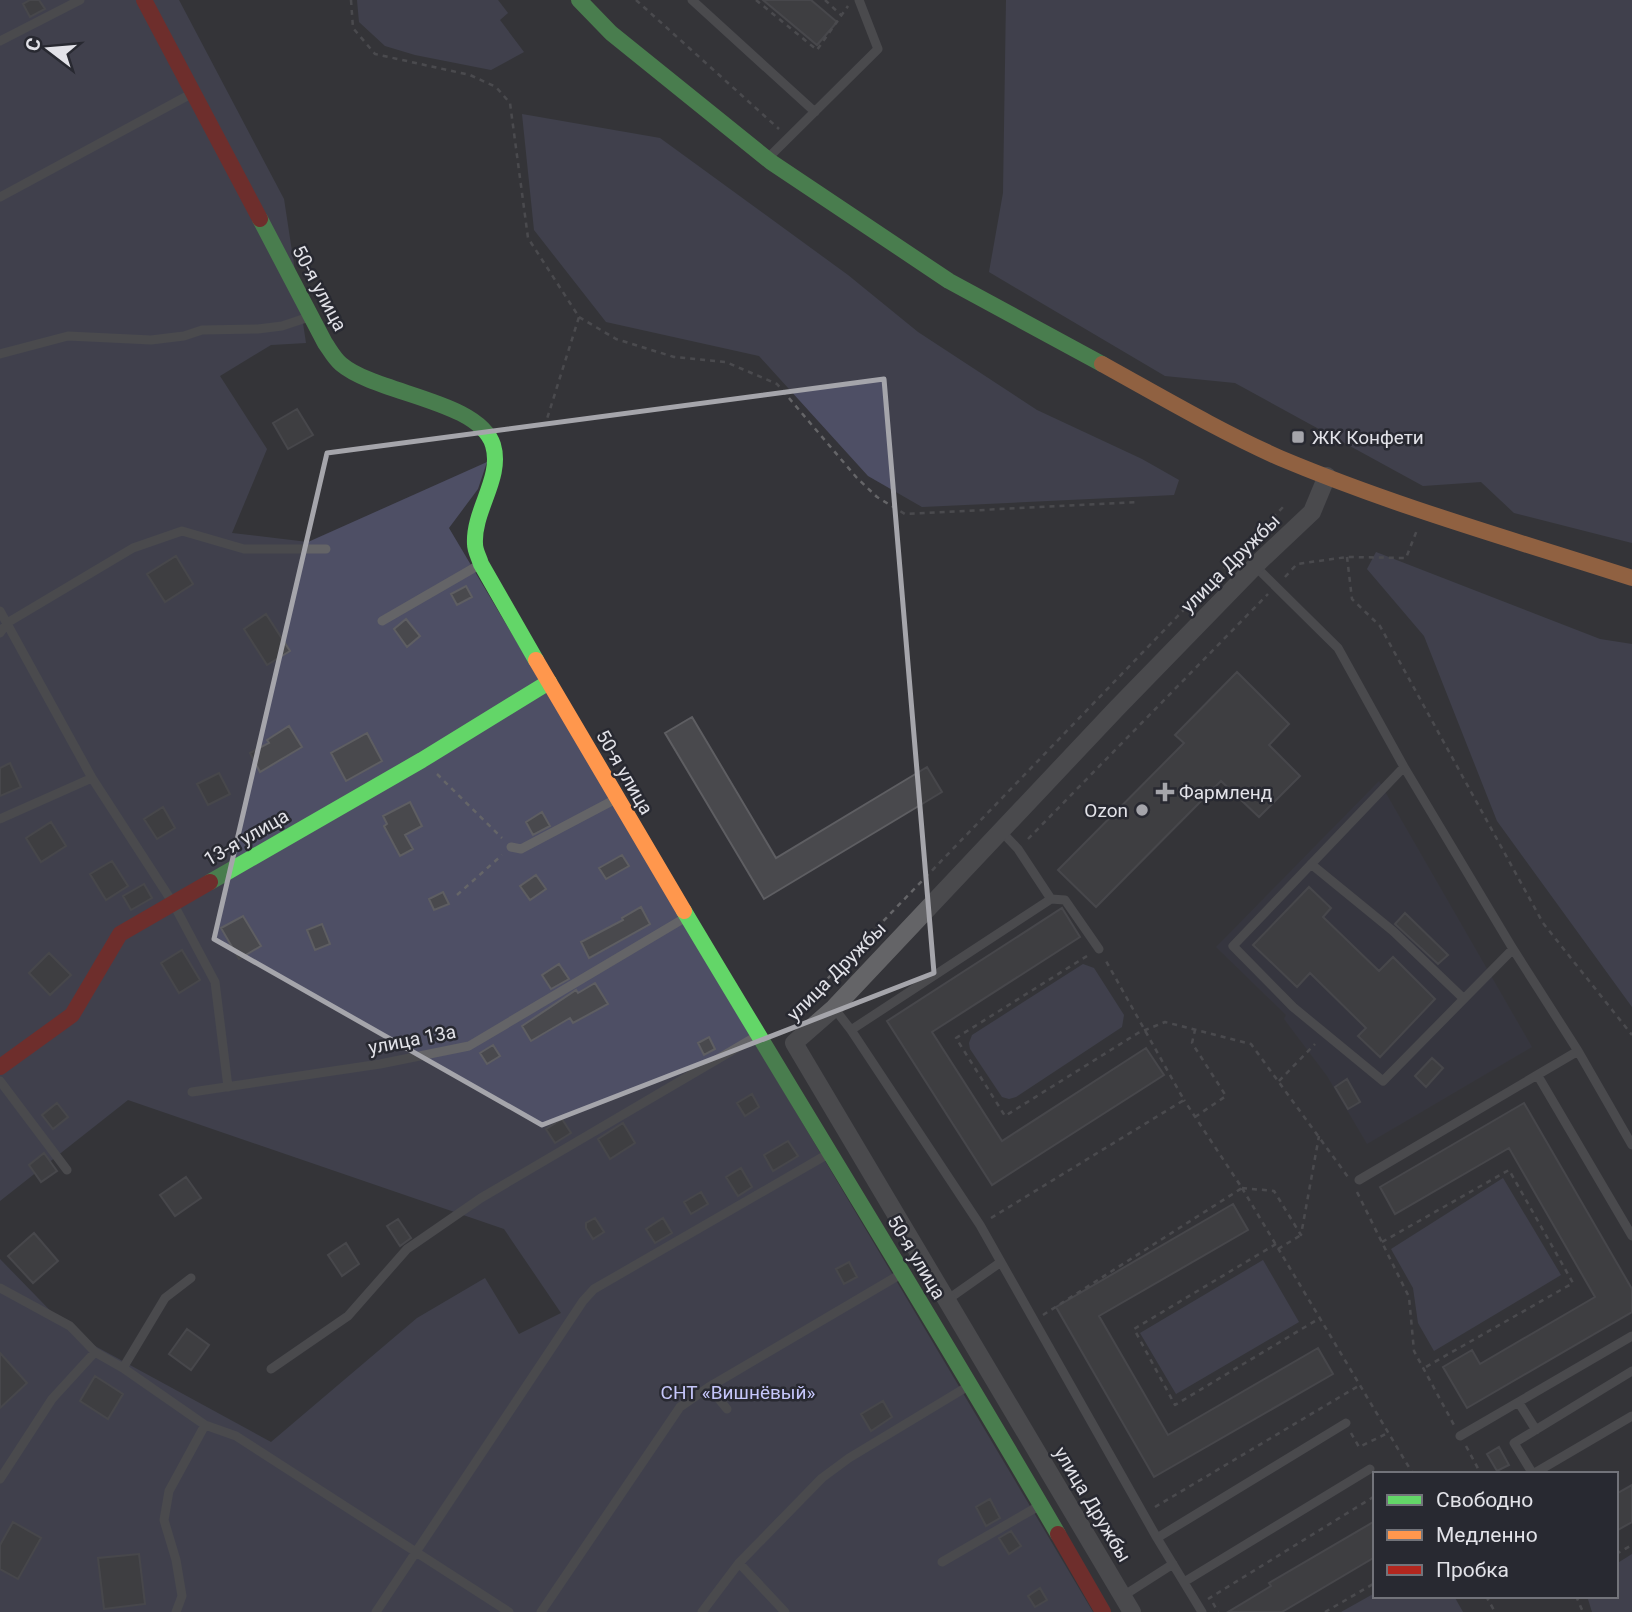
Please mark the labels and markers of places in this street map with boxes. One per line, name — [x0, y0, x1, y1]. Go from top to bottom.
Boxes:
place label: ЖК Конфети — [1312, 426, 1424, 449]
marker: ЖК Конфети — [1290, 429, 1306, 445]
place label: Фармленд — [1179, 781, 1272, 804]
marker: Фармленд — [1157, 784, 1173, 800]
place label: Ozon — [1084, 799, 1128, 822]
marker: Ozon — [1134, 802, 1150, 818]

